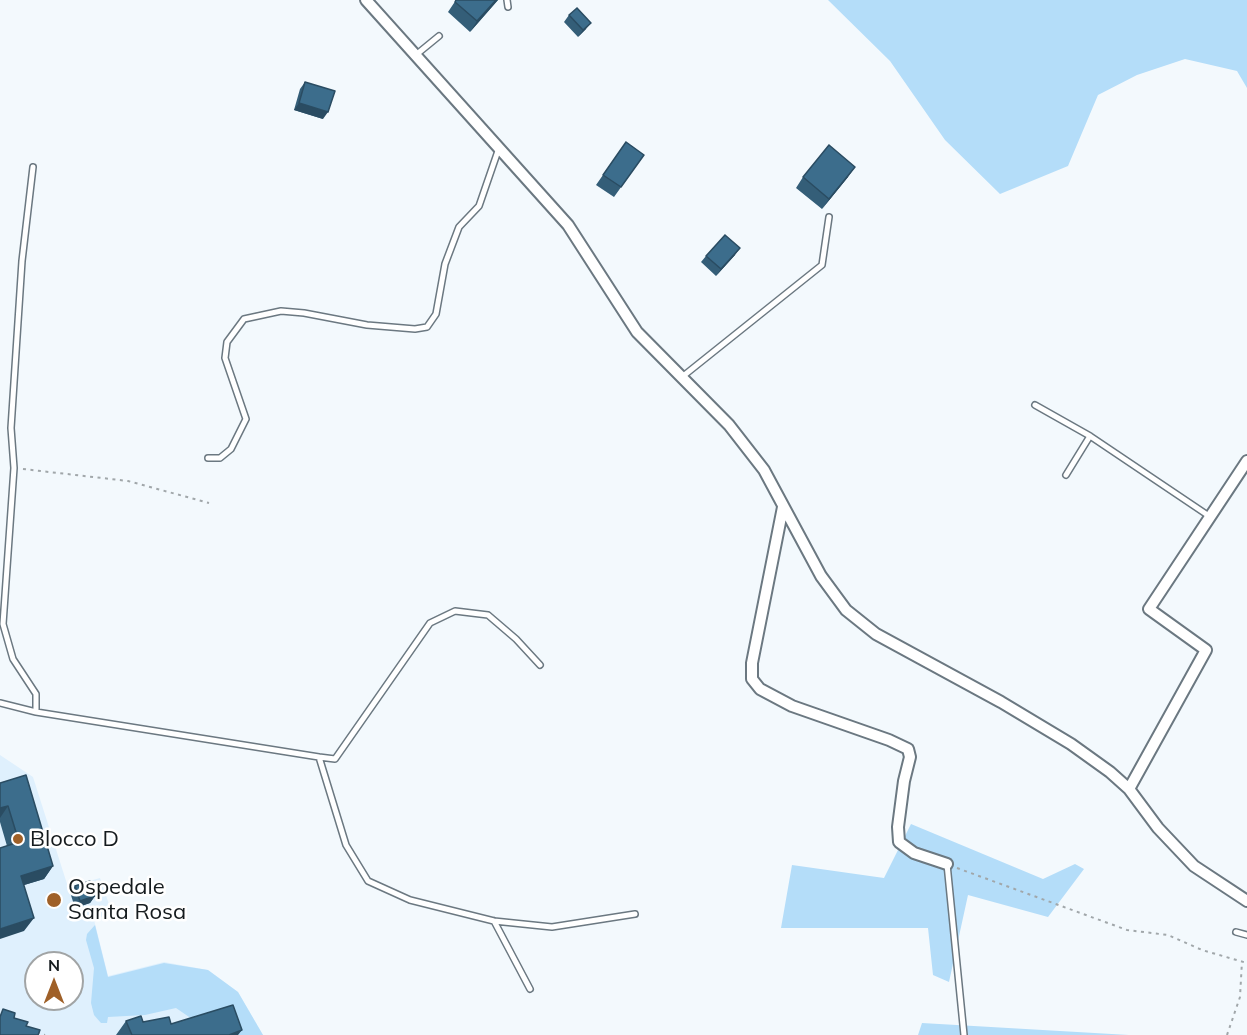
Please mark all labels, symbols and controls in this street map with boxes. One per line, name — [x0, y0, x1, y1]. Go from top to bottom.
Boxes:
place label: Blocco D — [30, 826, 119, 852]
marker: Blocco D — [11, 832, 25, 846]
place label: Ospedale Santa Rosa — [68, 874, 186, 926]
marker: Ospedale Santa Rosa — [45, 891, 63, 909]
north arrow — [24, 951, 84, 1011]
text: N — [48, 955, 60, 975]

